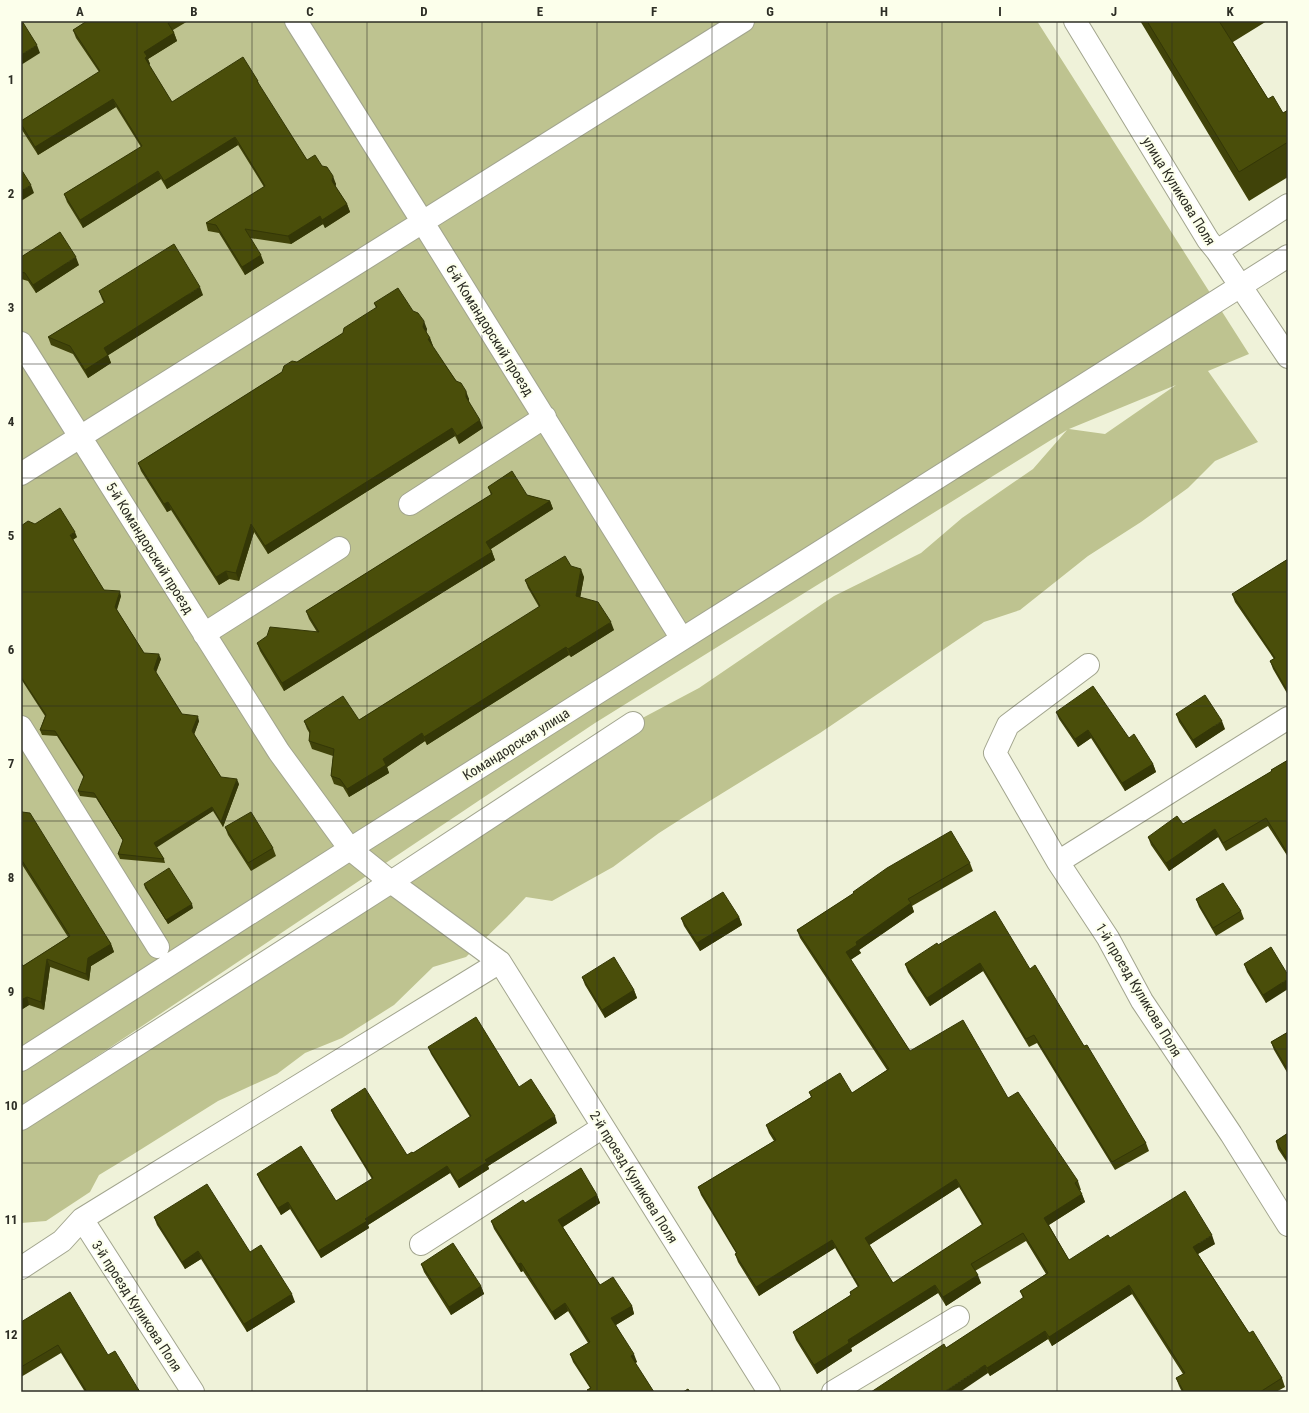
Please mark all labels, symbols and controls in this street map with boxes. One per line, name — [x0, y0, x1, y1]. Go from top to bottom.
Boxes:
text: A — [76, 4, 84, 19]
text: B — [190, 4, 198, 19]
text: C — [306, 4, 314, 19]
text: D — [420, 4, 428, 19]
text: E — [537, 4, 544, 19]
text: F — [651, 4, 657, 19]
text: G — [766, 4, 774, 19]
text: H — [880, 4, 888, 19]
text: I — [998, 4, 1002, 19]
text: J — [1111, 4, 1117, 19]
text: K — [1226, 4, 1234, 19]
text: 1 — [8, 72, 14, 87]
street label: улица Куликова Поля — [1139, 134, 1219, 248]
text: 2 — [8, 186, 15, 201]
street label: 6-й Командорский проезд — [443, 261, 537, 399]
text: 3 — [8, 300, 14, 315]
text: 4 — [8, 414, 15, 429]
street label: 5-й Командорский проезд — [103, 479, 197, 617]
text: 5 — [8, 528, 15, 543]
text: 6 — [8, 642, 15, 657]
street label: Командорская улица — [460, 705, 572, 783]
text: 7 — [8, 756, 15, 771]
text: 8 — [8, 870, 14, 885]
street label: 1-й проезд Куликова Поля — [1093, 920, 1185, 1060]
text: 9 — [8, 984, 14, 999]
text: 10 — [4, 1098, 18, 1113]
street label: 2-й проезд Куликова Поля — [587, 1108, 681, 1246]
text: 11 — [4, 1212, 18, 1227]
street label: 3-й проезд Куликова Поля — [89, 1238, 185, 1374]
text: 12 — [4, 1327, 18, 1342]

